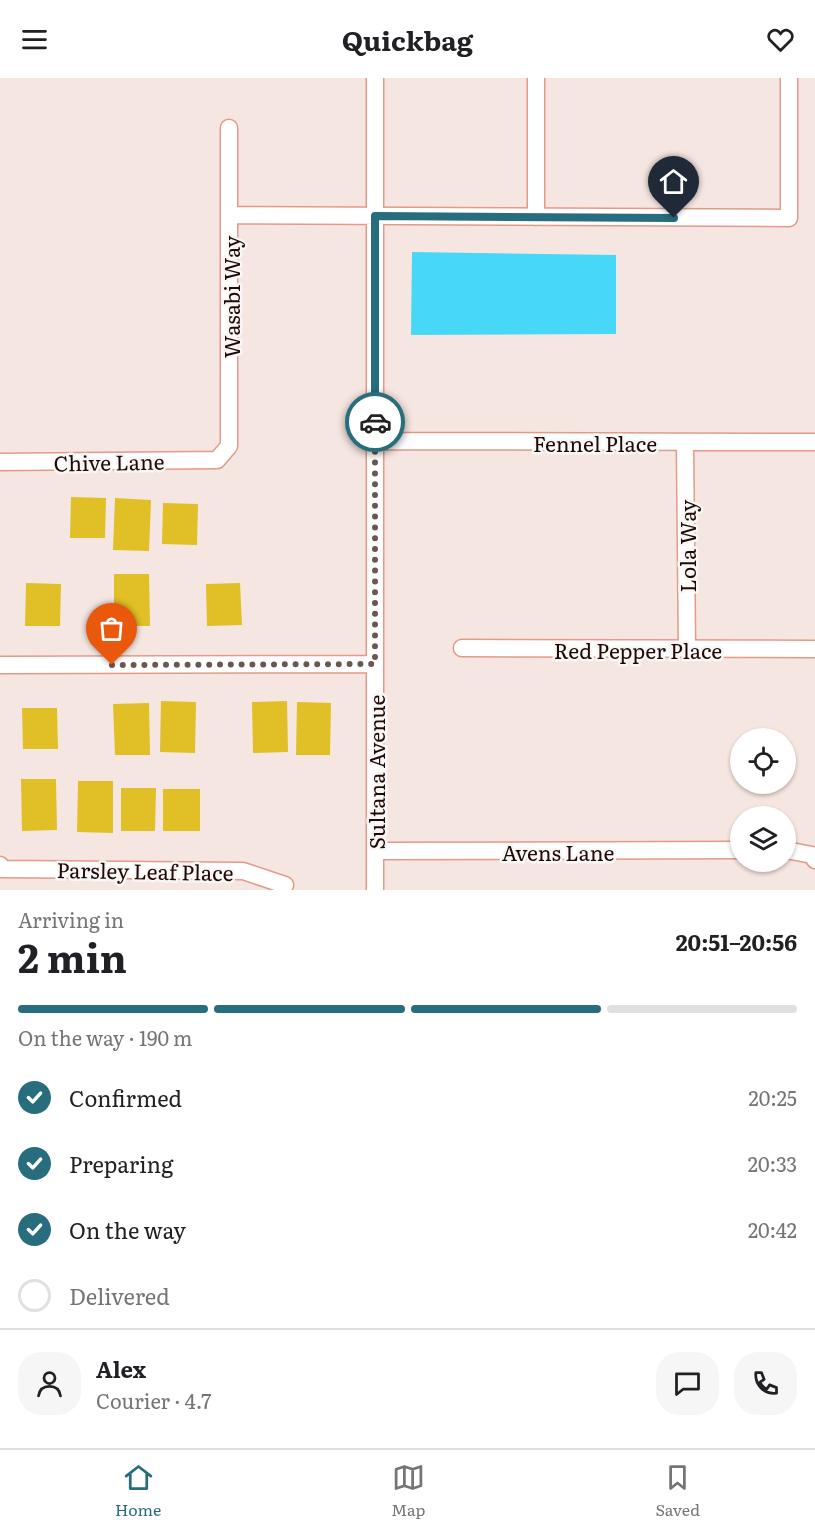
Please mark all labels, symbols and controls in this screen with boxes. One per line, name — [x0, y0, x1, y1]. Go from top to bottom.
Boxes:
text: Quickbag — [342, 19, 473, 59]
icon: menu — [18, 23, 51, 56]
icon: heart — [764, 23, 797, 56]
pin — [648, 156, 699, 218]
icon: home — [657, 165, 690, 198]
street label: Wasabi Way — [215, 235, 246, 358]
courier — [345, 392, 405, 452]
icon: car — [359, 406, 392, 439]
street label: Fennel Place — [533, 427, 657, 458]
street label: Chive Lane — [53, 445, 165, 477]
street label: Lola Way — [671, 499, 702, 592]
pin — [86, 603, 137, 665]
icon: bag — [95, 612, 128, 645]
street label: Red Pepper Place — [554, 634, 722, 665]
street label: Sultana Avenue — [360, 694, 391, 850]
map controls — [730, 728, 796, 872]
button: locate — [730, 728, 796, 794]
button: layers — [730, 806, 796, 872]
street label: Avens Lane — [502, 836, 614, 867]
street label: Parsley Leaf Place — [56, 853, 234, 887]
text: Arriving in — [18, 904, 124, 934]
text: 20:51–20:56 — [676, 925, 797, 958]
text: 2 min — [18, 927, 127, 985]
text: On the way · 190 m — [18, 1022, 192, 1052]
icon: check — [18, 1081, 51, 1114]
text: Confirmed — [69, 1081, 182, 1114]
text: 20:25 — [749, 1082, 797, 1112]
icon: check — [18, 1147, 51, 1180]
text: Preparing — [69, 1147, 173, 1180]
text: 20:33 — [748, 1148, 797, 1178]
icon: check — [18, 1213, 51, 1246]
text: On the way — [69, 1213, 186, 1246]
text: 20:42 — [748, 1214, 797, 1244]
text: Delivered — [69, 1279, 170, 1312]
button: person — [18, 1352, 81, 1415]
text: Alex — [96, 1352, 146, 1385]
button: chat — [656, 1352, 719, 1415]
button: phone — [734, 1352, 797, 1415]
text: Courier · 4.7 — [96, 1385, 211, 1415]
tab: Home — [115, 1461, 161, 1521]
tab: Map — [391, 1461, 425, 1521]
tab: Saved — [655, 1461, 700, 1521]

